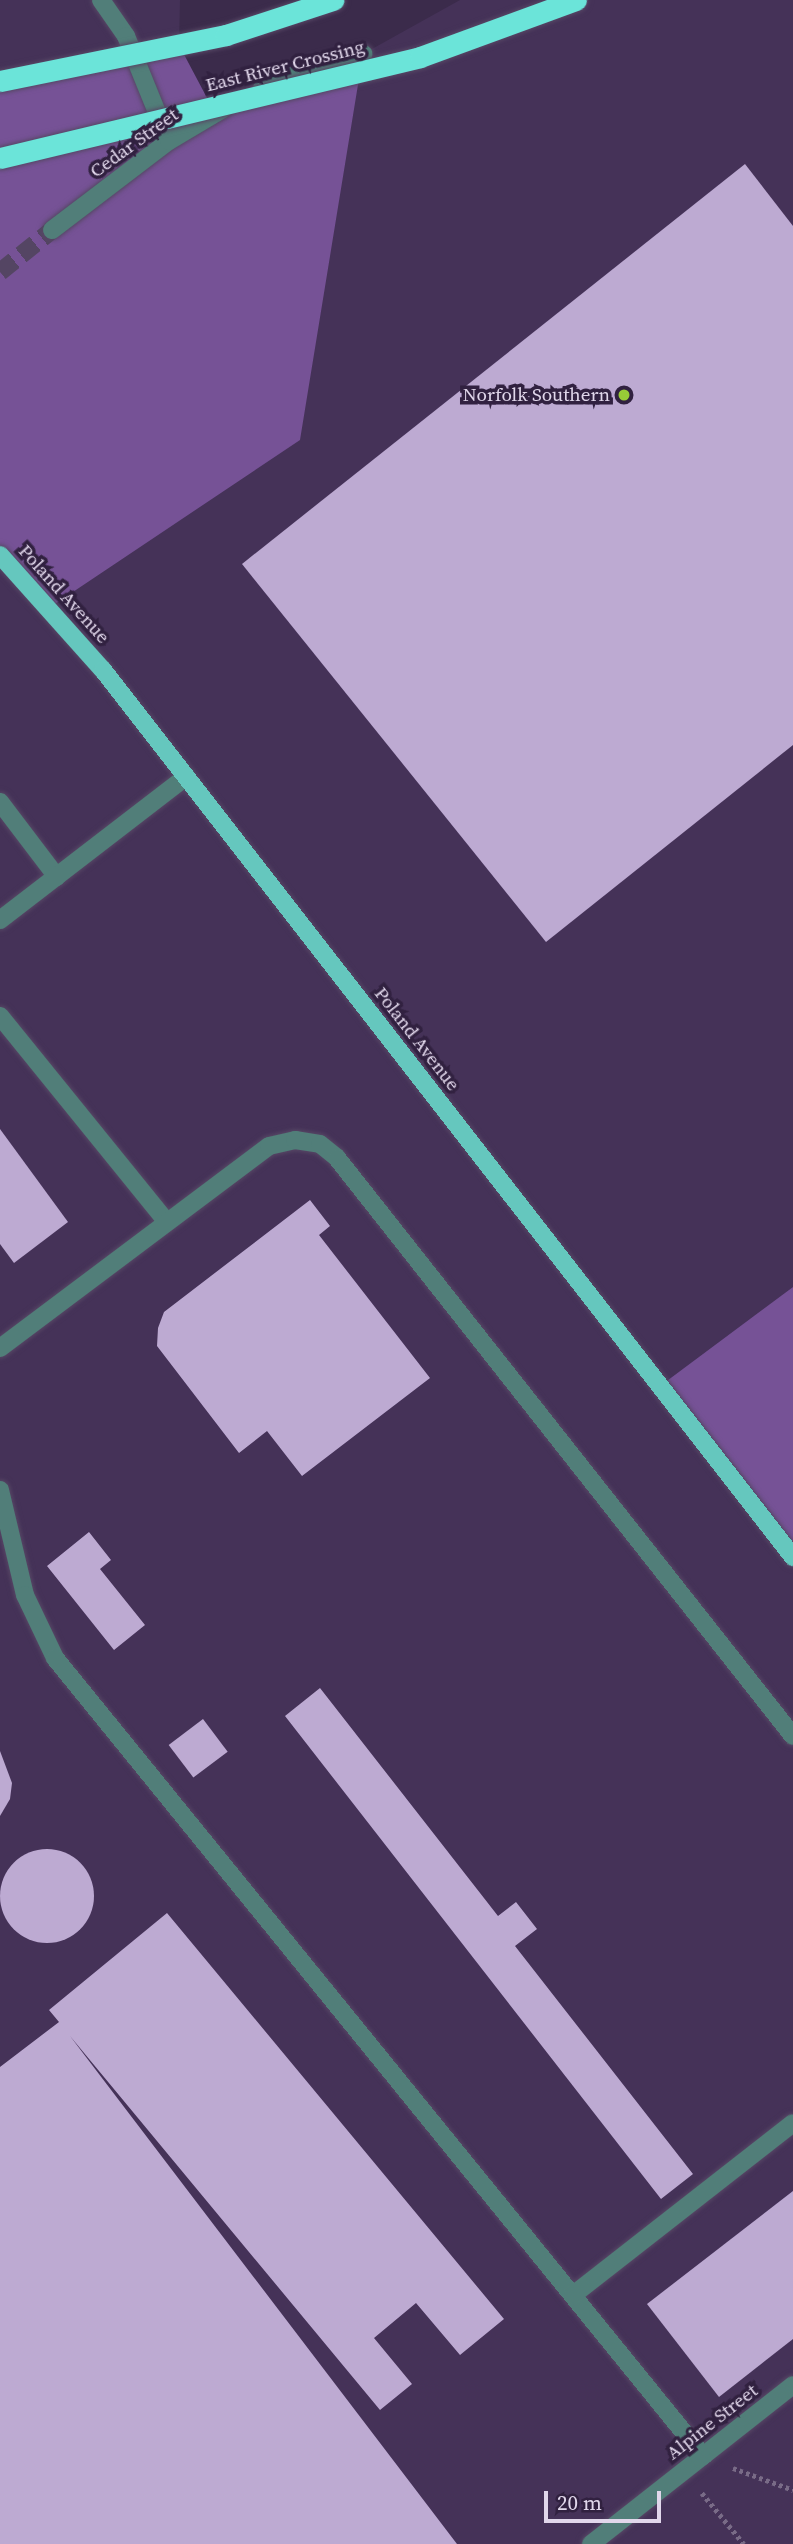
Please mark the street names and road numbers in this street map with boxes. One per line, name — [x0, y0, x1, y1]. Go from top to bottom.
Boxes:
street label: East River Crossing — [203, 35, 367, 97]
street label: Cedar Street — [85, 103, 183, 183]
street label: Poland Avenue — [14, 540, 114, 648]
street label: Poland Avenue — [369, 983, 465, 1095]
street label: Alpine Street — [662, 2379, 762, 2465]

